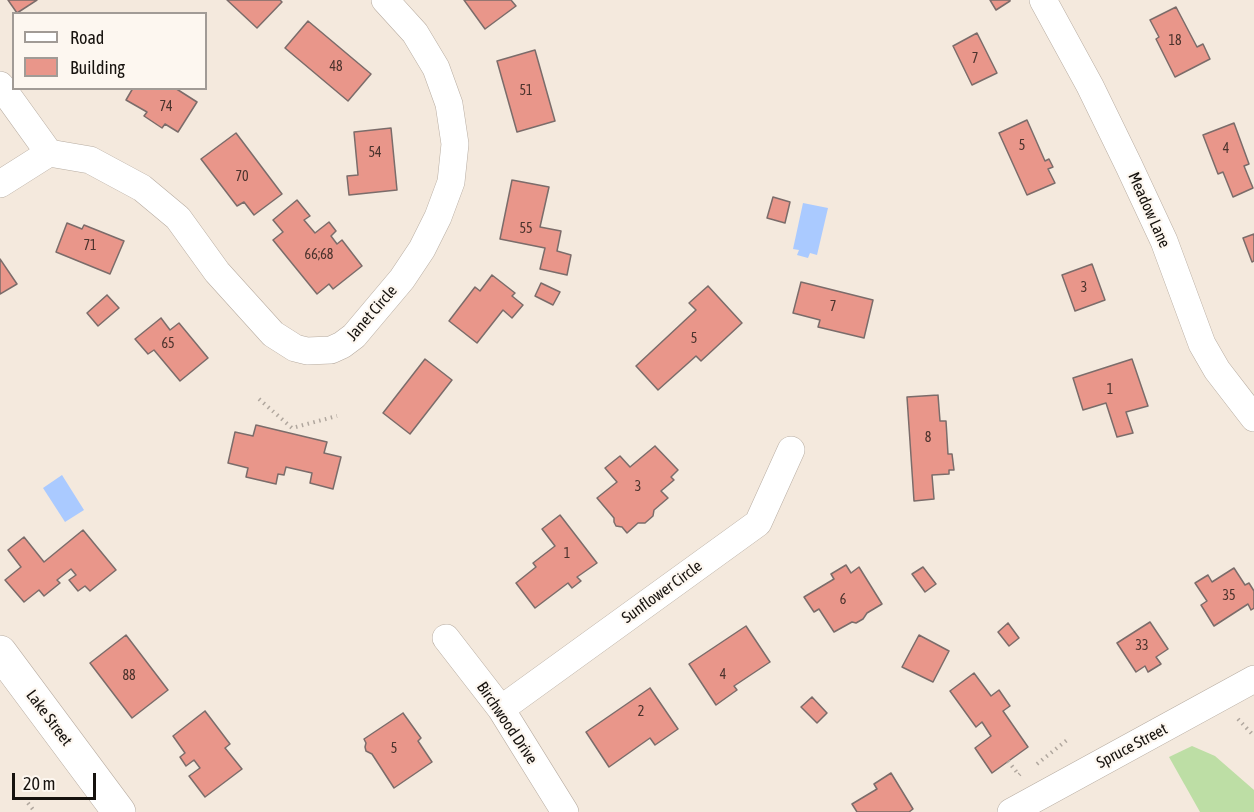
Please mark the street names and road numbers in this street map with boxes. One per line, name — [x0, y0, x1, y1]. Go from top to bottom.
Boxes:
street label: Meadow Lane — [1124, 169, 1174, 251]
street label: Janet Circle — [343, 281, 401, 345]
street label: Sunflower Circle — [618, 556, 706, 628]
street label: Birchwood Drive — [472, 678, 542, 768]
street label: Lake Street — [22, 686, 76, 750]
street label: Spruce Street — [1093, 719, 1171, 773]

